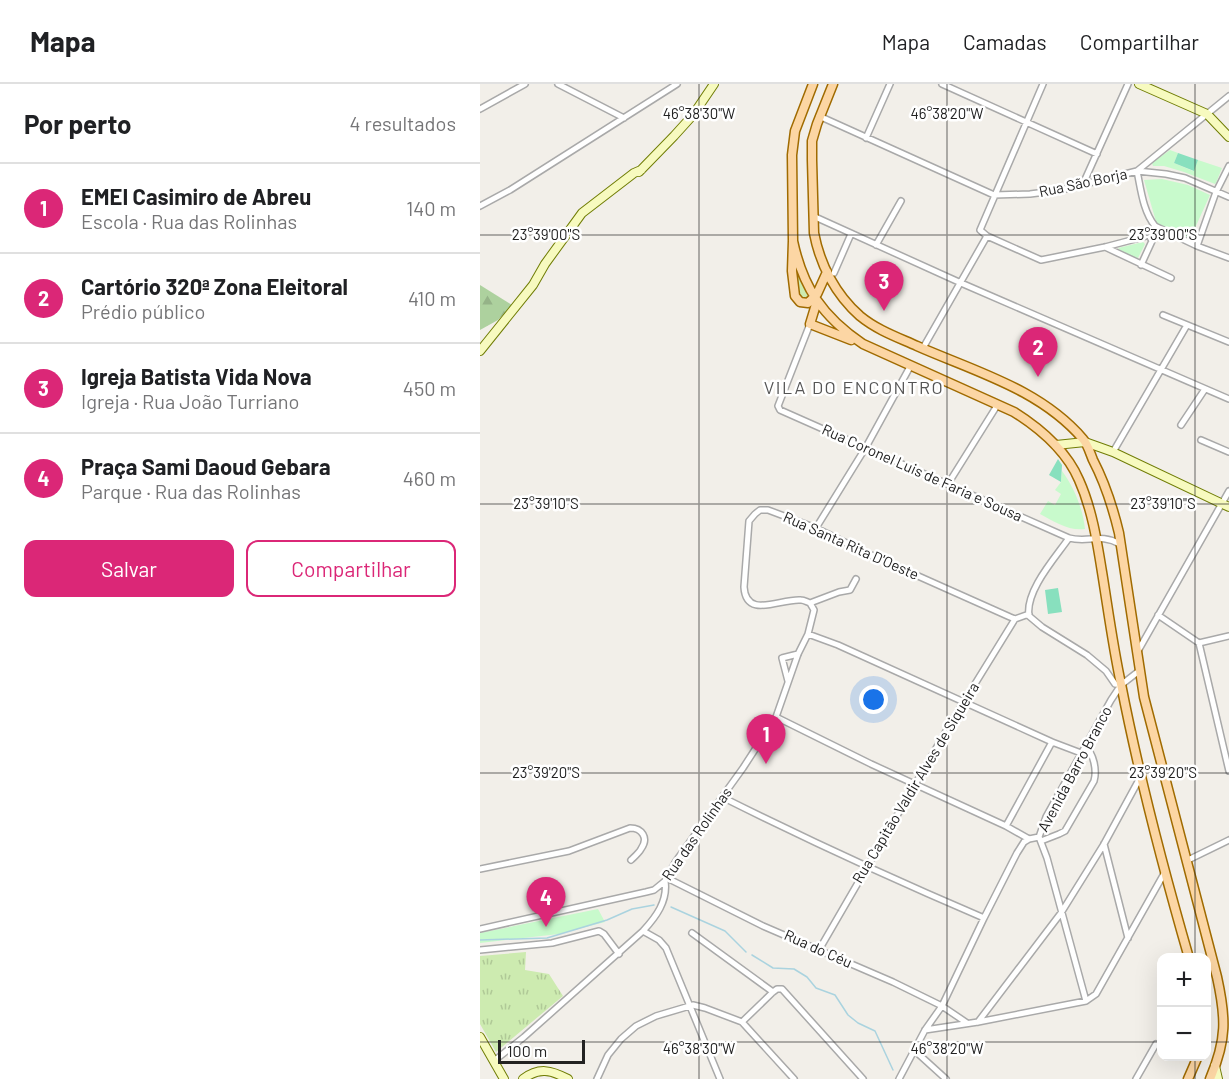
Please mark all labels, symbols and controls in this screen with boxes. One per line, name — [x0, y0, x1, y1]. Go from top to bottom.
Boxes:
text: Mapa — [30, 24, 96, 58]
text: Mapa — [882, 29, 930, 54]
text: Camadas — [963, 29, 1047, 54]
text: Compartilhar — [1080, 29, 1199, 54]
text: 46°38'30"W — [663, 104, 735, 122]
text: 46°38'20"W — [911, 104, 983, 122]
text: Por perto — [24, 108, 132, 139]
text: 4 resultados — [349, 111, 456, 135]
street label: Rua São Borja — [1037, 164, 1129, 200]
text: EMEI Casimiro de Abreu — [81, 183, 311, 209]
text: 1 — [40, 196, 47, 220]
text: 140 m — [406, 196, 456, 220]
text: Escola · Rua das Rolinhas — [81, 209, 297, 233]
text: 23°39'00"S — [512, 225, 580, 243]
text: 23°39'00"S — [1129, 225, 1197, 243]
pin: 3 — [864, 262, 904, 311]
text: Cartório 320ª Zona Eleitoral — [81, 273, 348, 299]
text: 2 — [38, 286, 49, 310]
text: 410 m — [408, 286, 456, 310]
text: Prédio público — [81, 299, 205, 323]
pin: 2 — [1018, 328, 1058, 377]
text: Igreja Batista Vida Nova — [81, 363, 312, 389]
text: 3 — [38, 376, 49, 400]
text: 450 m — [403, 376, 456, 400]
district label: VILA DO ENCONTRO — [764, 376, 944, 398]
text: Igreja · Rua João Turriano — [81, 389, 299, 413]
street label: Rua Coronel Luis de Faria e Sousa — [819, 420, 1025, 525]
text: Praça Sami Daoud Gebara — [81, 453, 331, 479]
text: 4 — [37, 466, 50, 490]
text: 460 m — [403, 466, 456, 490]
text: Parque · Rua das Rolinhas — [81, 479, 301, 503]
text: 23°39'10"S — [513, 494, 579, 512]
text: 23°39'10"S — [1130, 494, 1196, 512]
street label: Rua Santa Rita D'Oeste — [781, 507, 922, 583]
button: Salvar — [24, 540, 234, 597]
button: Compartilhar — [246, 540, 456, 597]
street label: Rua Capitão Valdir Alves de Siqueira — [848, 679, 982, 886]
your location — [859, 685, 888, 714]
street label: Avenida Barro Branco — [1033, 703, 1115, 834]
pin: 1 — [746, 714, 786, 764]
text: 23°39'20"S — [512, 763, 580, 781]
text: 23°39'20"S — [1129, 763, 1197, 781]
street label: Rua das Rolinhas — [657, 783, 735, 883]
pin: 4 — [526, 878, 566, 927]
street label: Rua do Céu — [782, 925, 855, 971]
map controls — [1157, 953, 1211, 1061]
button: + — [1157, 953, 1211, 1007]
button: − — [1157, 1007, 1211, 1061]
scale bar — [498, 1037, 585, 1064]
text: 46°38'30"W — [663, 1039, 735, 1057]
text: 46°38'20"W — [911, 1039, 983, 1057]
text: 100 m — [507, 1041, 547, 1060]

